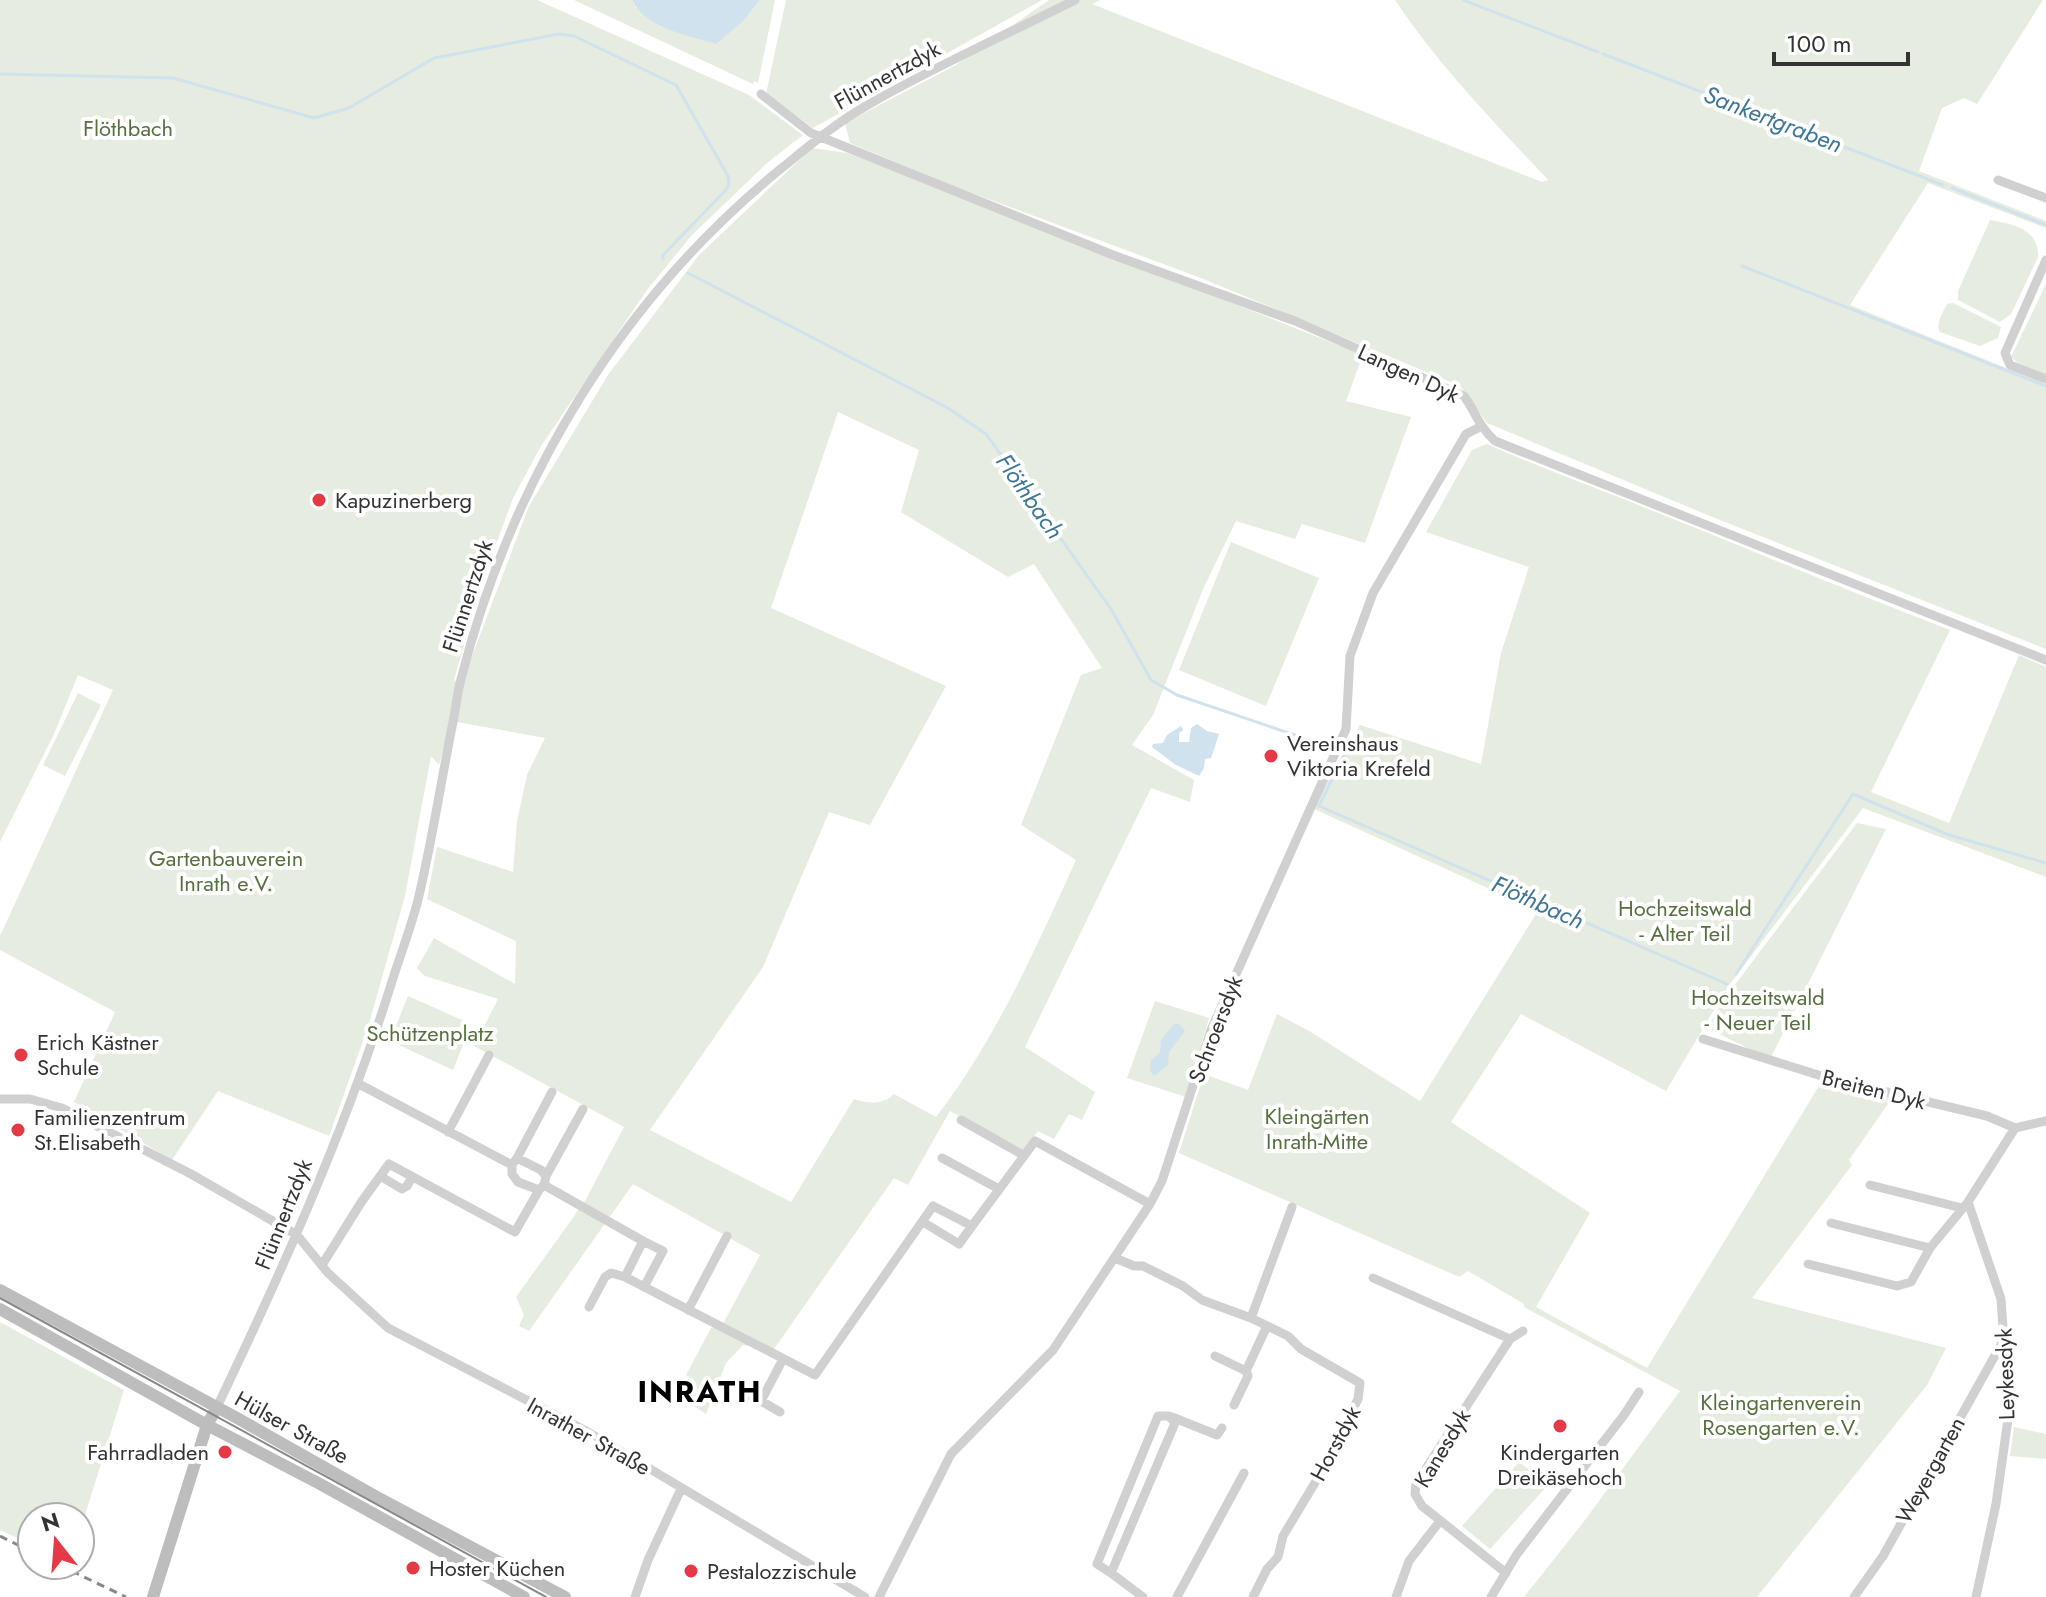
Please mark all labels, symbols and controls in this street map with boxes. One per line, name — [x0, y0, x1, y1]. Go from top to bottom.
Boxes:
scale bar — [1774, 16, 1908, 66]
text: 100 m — [1786, 26, 1852, 61]
street label: Flünnertzdyk — [828, 33, 946, 117]
water label: Sankertgraben — [1699, 77, 1847, 161]
park label: Flöthbach — [83, 112, 173, 144]
street label: Langen Dyk — [1353, 336, 1465, 411]
water label: Flöthbach — [988, 446, 1072, 546]
place label: Kapuzinerberg — [335, 484, 472, 516]
marker: Kapuzinerberg — [310, 491, 328, 509]
street label: Flünnertzdyk — [434, 535, 500, 657]
place label: Vereinshaus Viktoria Krefeld — [1287, 727, 1431, 784]
marker: Vereinshaus Viktoria Krefeld — [1262, 747, 1280, 765]
park label: Gartenbauverein Inrath e.V. — [149, 842, 303, 899]
water label: Flöthbach — [1486, 866, 1590, 938]
park label: Hochzeitswald - Alter Teil — [1618, 892, 1752, 949]
street label: Schroersdyk — [1180, 970, 1250, 1087]
park label: Hochzeitswald - Neuer Teil — [1691, 981, 1825, 1038]
park label: Schützenplatz — [366, 1017, 494, 1049]
place label: Erich Kästner Schule — [37, 1026, 159, 1083]
marker: Erich Kästner Schule — [12, 1046, 30, 1064]
street label: Breiten Dyk — [1819, 1061, 1930, 1117]
park label: Kleingärten Inrath-Mitte — [1264, 1100, 1370, 1157]
place label: Familienzentrum St.Elisabeth — [34, 1101, 186, 1158]
marker: Familienzentrum St.Elisabeth — [9, 1121, 27, 1139]
street label: Flünnertzdyk — [246, 1154, 320, 1274]
street label: Leykesdyk — [1987, 1327, 2023, 1421]
district label: INRATH — [637, 1370, 763, 1413]
street label: Hülser Straße — [229, 1382, 355, 1472]
park label: Kleingartenverein Rosengarten e.V. — [1700, 1386, 1862, 1443]
street label: Inrather Straße — [522, 1389, 656, 1483]
street label: Horstdyk — [1302, 1399, 1368, 1486]
street label: Kanesdyk — [1406, 1402, 1478, 1493]
street label: Weyergarten — [1887, 1411, 1973, 1529]
marker: Kindergarten Dreikäsehoch — [1551, 1417, 1569, 1435]
place label: Fahrradladen — [87, 1436, 209, 1468]
place label: Kindergarten Dreikäsehoch — [1497, 1436, 1623, 1493]
marker: Fahrradladen — [216, 1443, 234, 1461]
north arrow — [16, 1501, 96, 1581]
text: N — [37, 1504, 63, 1540]
place label: Hoster Küchen — [429, 1552, 565, 1584]
place label: Pestalozzischule — [707, 1555, 857, 1587]
marker: Hoster Küchen — [404, 1559, 422, 1577]
marker: Pestalozzischule — [682, 1562, 700, 1580]

